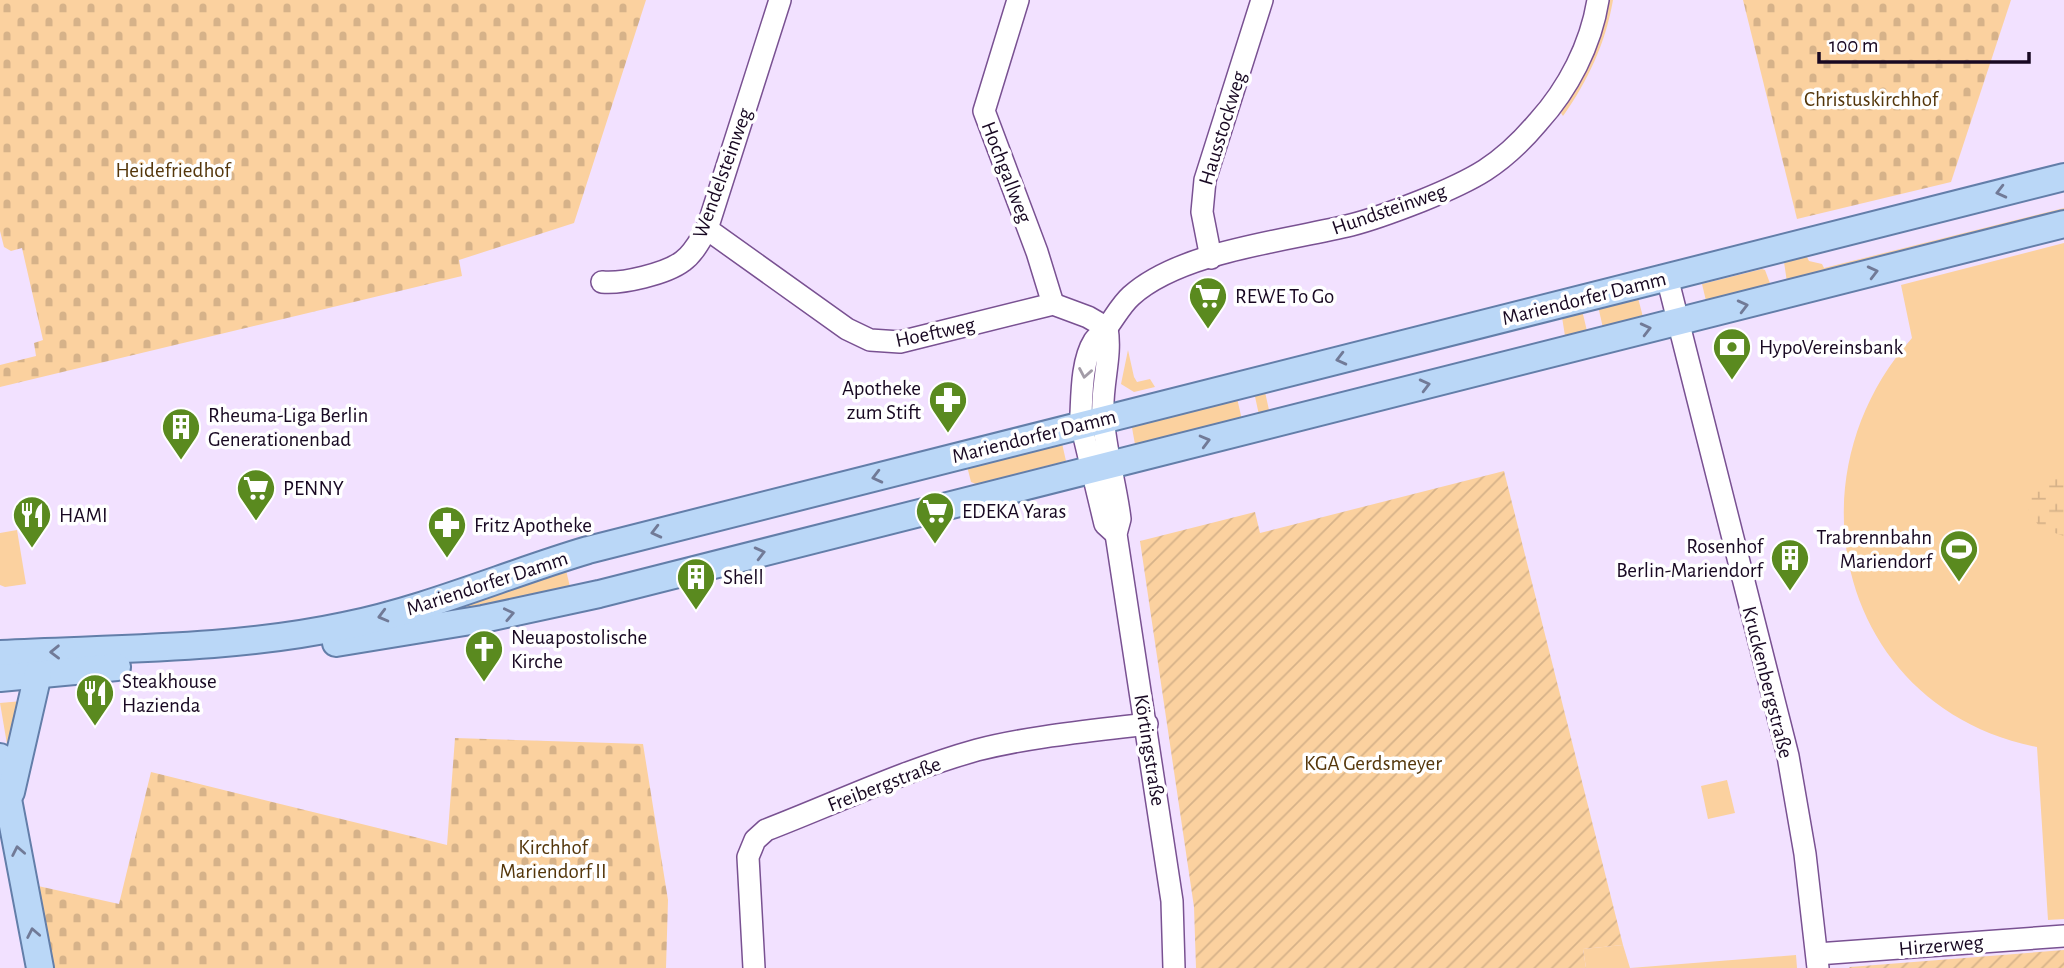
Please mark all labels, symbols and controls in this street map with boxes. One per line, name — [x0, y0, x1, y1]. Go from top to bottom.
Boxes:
scale bar — [1819, 21, 2029, 65]
text: 100 m — [1829, 35, 1879, 56]
street label: Hausstockweg — [1195, 68, 1250, 188]
park label: Christuskirchhof — [1804, 89, 1940, 110]
street label: Wendelsteinweg — [689, 104, 756, 241]
street label: Hochgallweg — [978, 119, 1036, 227]
park label: Heidefriedhof — [115, 160, 232, 181]
street label: Hundsteinweg — [1329, 180, 1450, 239]
one-way arrow — [1995, 184, 2007, 198]
one-way arrow — [1867, 266, 1879, 280]
street label: Mariendorfer Damm — [1500, 268, 1668, 329]
supermarket icon: REWE To Go — [1187, 275, 1229, 330]
place label: REWE To Go — [1235, 286, 1334, 307]
one-way arrow — [1737, 300, 1749, 314]
street label: Hoeftweg — [893, 314, 978, 351]
one-way arrow — [1640, 323, 1652, 337]
bank icon: HypoVereinsbank — [1711, 326, 1753, 381]
place label: HypoVereinsbank — [1759, 337, 1903, 358]
one-way arrow — [1335, 351, 1347, 365]
one-way arrow — [1078, 367, 1093, 379]
place label: Apotheke zum Stift — [842, 378, 921, 423]
pharmacy icon: Apotheke zum Stift — [927, 379, 969, 434]
one-way arrow — [1419, 379, 1431, 393]
place label: Rheuma-Liga Berlin Generationenbad — [208, 405, 368, 450]
building icon: Rheuma-Liga Berlin Generationenbad — [160, 406, 202, 461]
street label: Mariendorfer Damm — [950, 406, 1118, 467]
one-way arrow — [1199, 435, 1211, 449]
supermarket icon: PENNY — [235, 467, 277, 522]
one-way arrow — [871, 469, 883, 483]
place label: PENNY — [283, 478, 344, 499]
supermarket icon: EDEKA Yaras — [914, 490, 956, 545]
restaurant icon: HAMI — [11, 494, 53, 549]
place label: EDEKA Yaras — [962, 501, 1066, 522]
pharmacy icon: Fritz Apotheke — [426, 504, 468, 559]
place label: HAMI — [59, 505, 108, 526]
place label: Fritz Apotheke — [474, 515, 592, 536]
one-way arrow — [650, 524, 662, 538]
place label: Trabrennbahn Mariendorf — [1816, 527, 1934, 572]
sports icon: Trabrennbahn Mariendorf — [1938, 528, 1980, 583]
place label: Rosenhof Berlin-Mariendorf — [1616, 536, 1765, 581]
building icon: Rosenhof Berlin-Mariendorf — [1769, 537, 1811, 592]
street label: Mariendorfer Damm — [404, 547, 570, 619]
one-way arrow — [754, 547, 766, 561]
building icon: Shell — [675, 556, 717, 611]
place label: Shell — [723, 567, 764, 588]
street label: Kruckenbergstraße — [1738, 604, 1797, 760]
one-way arrow — [503, 607, 515, 622]
one-way arrow — [377, 608, 389, 622]
place label: Neuapostolische Kirche — [511, 627, 647, 672]
church icon: Neuapostolische Kirche — [463, 628, 505, 683]
one-way arrow — [50, 644, 60, 660]
place label: Steakhouse Hazienda — [122, 671, 217, 716]
restaurant icon: Steakhouse Hazienda — [74, 672, 116, 727]
street label: Körtingstraße — [1130, 693, 1169, 807]
street label: Freibergstraße — [825, 753, 944, 816]
park label: KGA Gerdsmeyer — [1304, 753, 1442, 774]
park label: Kirchhof Mariendorf II — [499, 837, 607, 882]
one-way arrow — [11, 845, 26, 857]
one-way arrow — [27, 927, 42, 939]
street label: Hirzerweg — [1898, 931, 1985, 960]

